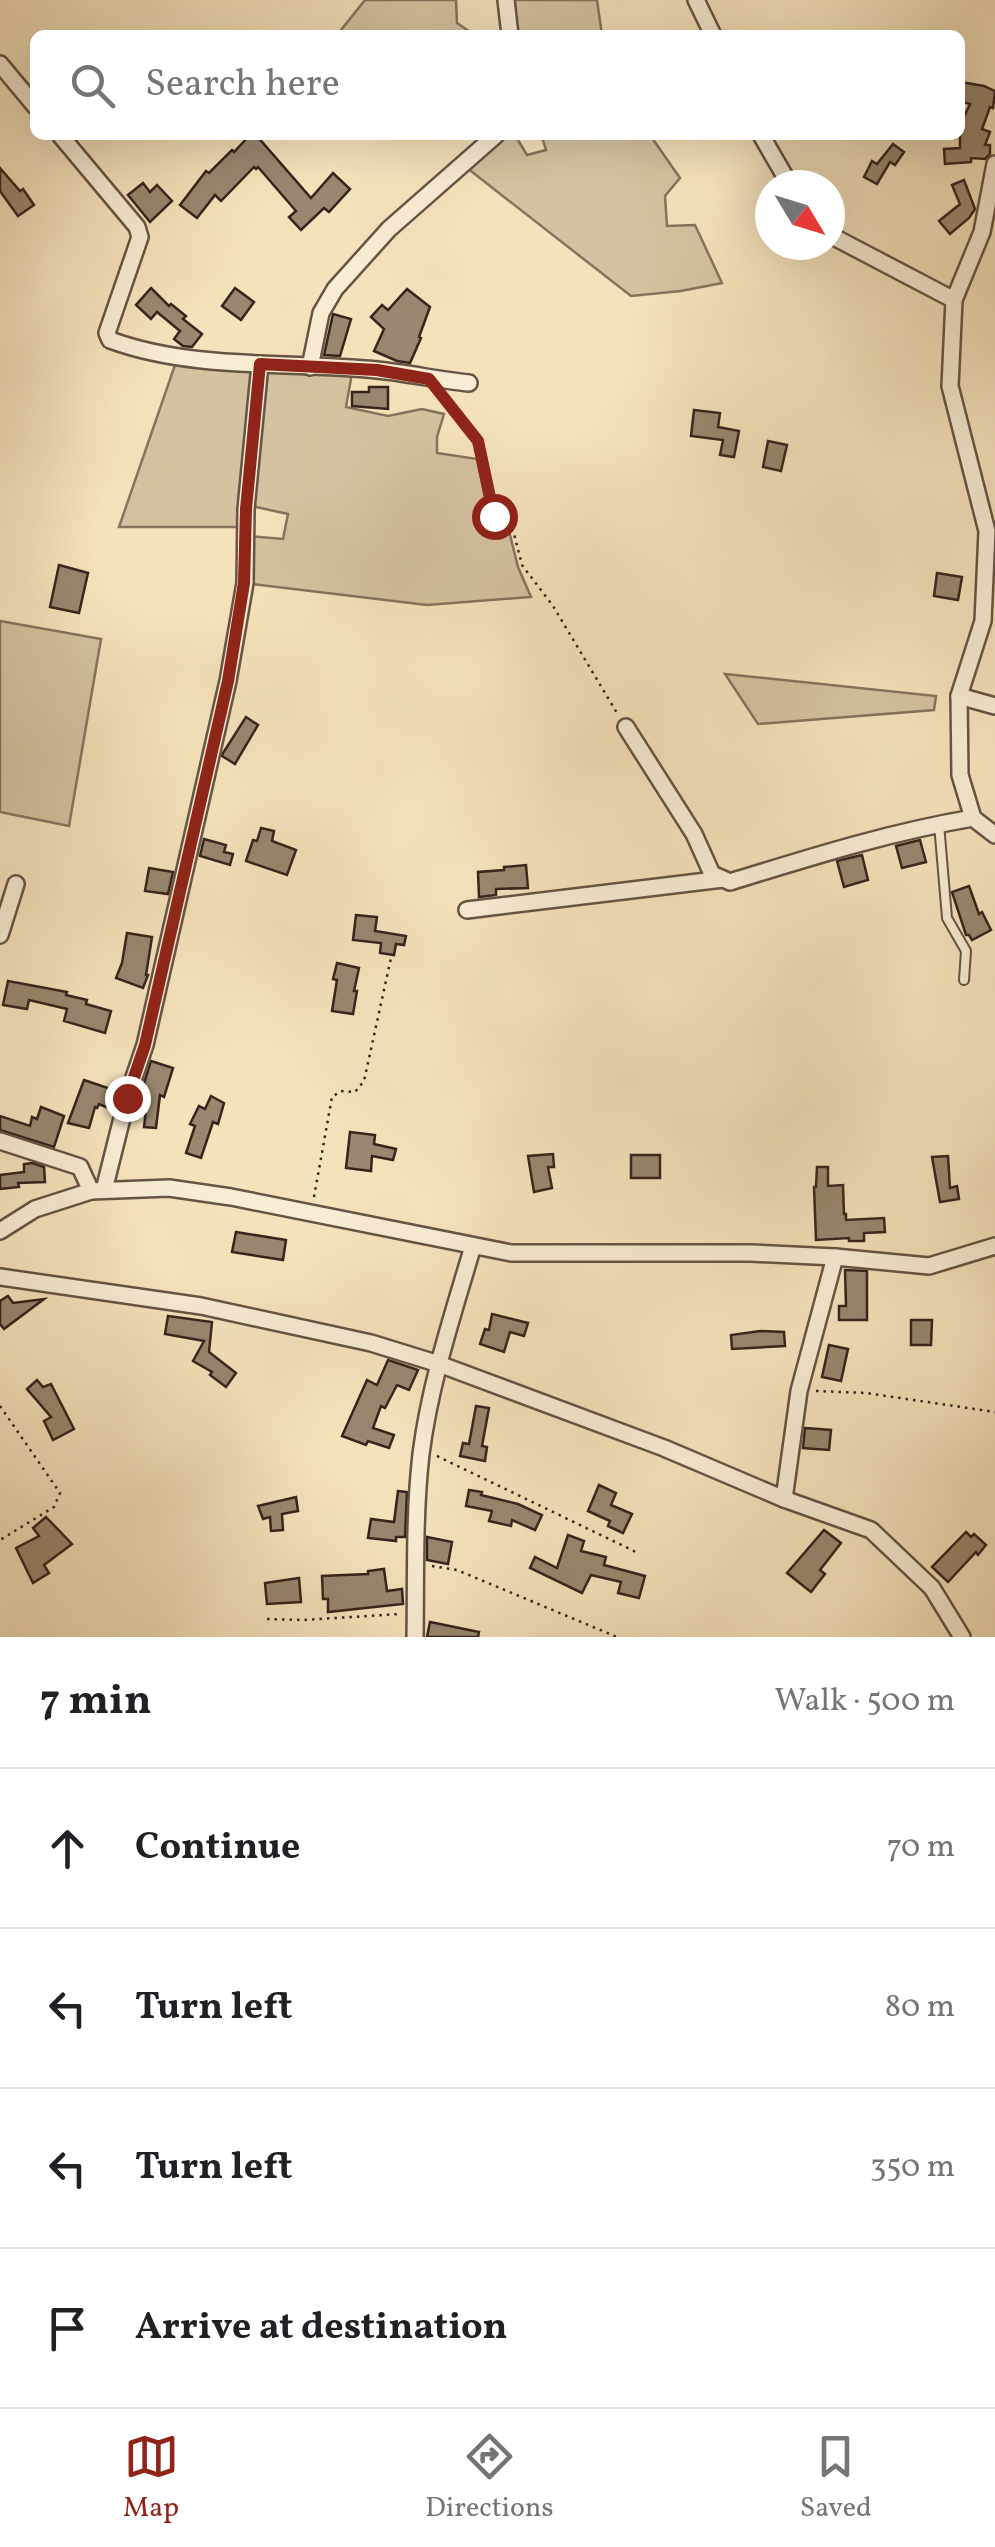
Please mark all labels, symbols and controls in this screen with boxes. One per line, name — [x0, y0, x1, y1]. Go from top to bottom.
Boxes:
search box — [30, 30, 965, 140]
icon: search — [65, 58, 120, 113]
text: Search here — [145, 59, 340, 112]
north arrow — [755, 170, 845, 260]
route start — [472, 494, 518, 540]
route end — [105, 1076, 151, 1122]
text: 7 min — [40, 1673, 152, 1732]
text: Walk · 500 m — [775, 1680, 955, 1724]
icon: ahead — [40, 1821, 95, 1876]
text: Continue — [135, 1822, 300, 1875]
text: 70 m — [887, 1826, 955, 1870]
icon: left — [40, 1981, 95, 2036]
text: Turn left — [135, 1982, 292, 2035]
text: 80 m — [885, 1986, 955, 2030]
icon: left — [40, 2141, 95, 2196]
text: Turn left — [135, 2142, 292, 2195]
text: 350 m — [870, 2146, 955, 2190]
icon: arrive — [40, 2301, 95, 2356]
text: Arrive at destination — [135, 2302, 508, 2355]
tab: Map — [123, 2429, 179, 2528]
tab: Directions — [425, 2429, 554, 2528]
tab: Saved — [800, 2429, 872, 2528]

